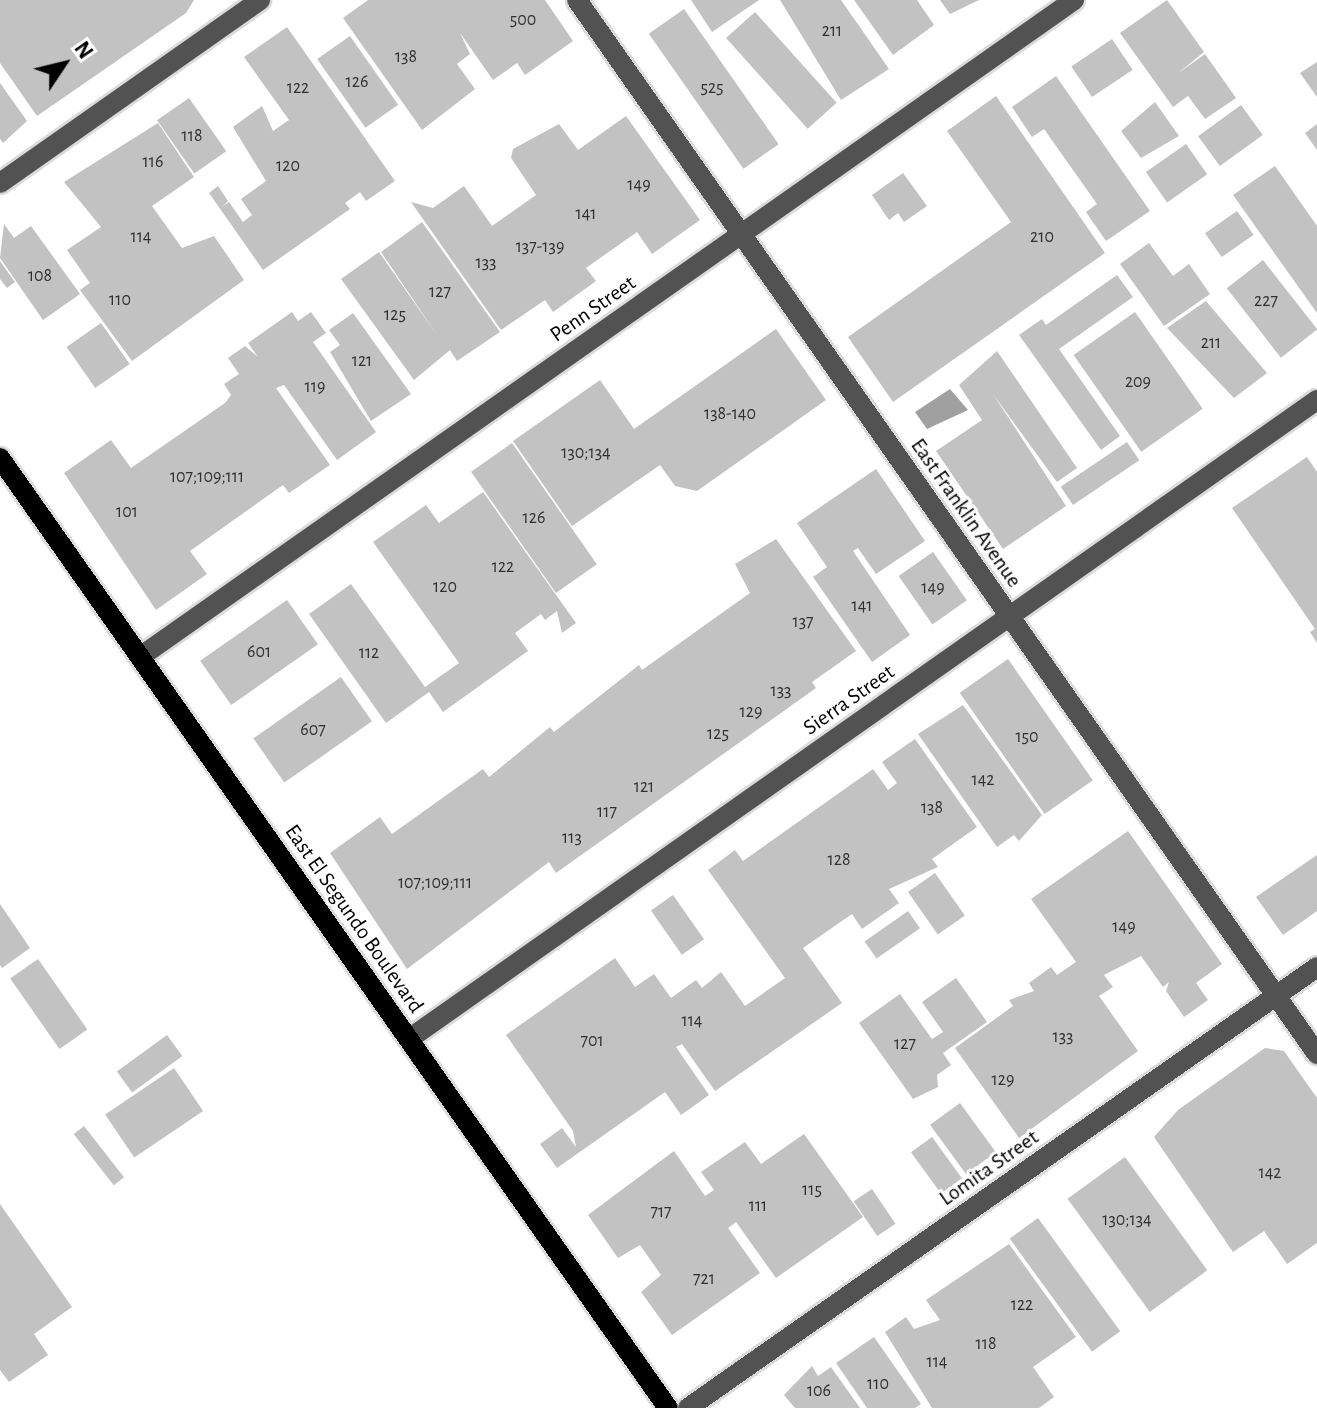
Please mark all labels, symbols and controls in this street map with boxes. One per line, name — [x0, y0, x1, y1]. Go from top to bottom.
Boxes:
house number: 500 — [510, 9, 536, 31]
house number: 211 — [822, 20, 842, 42]
north arrow — [24, 24, 104, 104]
text: N — [70, 38, 97, 63]
house number: 138 — [395, 46, 417, 68]
house number: 126 — [346, 71, 368, 93]
house number: 122 — [287, 77, 309, 99]
house number: 525 — [700, 77, 724, 99]
house number: 118 — [182, 125, 202, 147]
house number: 116 — [143, 151, 163, 173]
house number: 120 — [276, 155, 300, 177]
house number: 149 — [627, 174, 651, 196]
house number: 141 — [575, 203, 597, 225]
house number: 114 — [130, 226, 152, 248]
house number: 210 — [1030, 226, 1054, 248]
house number: 137-139 — [516, 236, 564, 258]
house number: 133 — [475, 252, 497, 274]
house number: 108 — [28, 265, 52, 287]
street label: Penn Street — [545, 270, 641, 348]
house number: 127 — [429, 281, 451, 303]
house number: 110 — [109, 289, 131, 311]
house number: 227 — [1254, 290, 1278, 312]
house number: 125 — [384, 304, 406, 326]
house number: 211 — [1201, 332, 1221, 354]
house number: 121 — [352, 350, 372, 372]
house number: 209 — [1125, 371, 1151, 393]
house number: 119 — [305, 376, 325, 398]
house number: 138-140 — [704, 403, 756, 425]
street label: East Franklin Avenue — [905, 433, 1027, 593]
house number: 130;134 — [561, 442, 611, 464]
house number: 107;109;111 — [170, 466, 244, 488]
house number: 101 — [116, 501, 138, 523]
house number: 126 — [523, 507, 545, 529]
house number: 122 — [492, 556, 514, 578]
house number: 120 — [433, 576, 457, 598]
house number: 149 — [921, 577, 945, 599]
house number: 141 — [851, 595, 873, 617]
house number: 137 — [792, 611, 814, 633]
house number: 601 — [247, 641, 271, 663]
house number: 112 — [359, 642, 379, 664]
street label: Sierra Street — [798, 659, 900, 741]
house number: 133 — [770, 680, 792, 702]
house number: 129 — [740, 701, 762, 723]
house number: 607 — [300, 719, 326, 741]
house number: 125 — [707, 723, 729, 745]
house number: 150 — [1015, 726, 1039, 748]
house number: 142 — [971, 769, 995, 791]
house number: 121 — [634, 776, 654, 798]
house number: 138 — [921, 797, 943, 819]
house number: 117 — [597, 801, 617, 823]
street label: East El Segundo Boulevard — [279, 820, 429, 1018]
house number: 113 — [562, 827, 582, 849]
house number: 128 — [828, 849, 850, 871]
house number: 107;109;111 — [398, 872, 472, 894]
house number: 149 — [1112, 916, 1136, 938]
house number: 114 — [681, 1010, 703, 1032]
house number: 133 — [1052, 1026, 1074, 1048]
house number: 701 — [580, 1030, 604, 1052]
house number: 127 — [894, 1033, 916, 1055]
house number: 129 — [992, 1069, 1014, 1091]
street label: Lomita Street — [934, 1124, 1044, 1212]
house number: 142 — [1258, 1162, 1282, 1184]
house number: 115 — [802, 1179, 822, 1201]
house number: 111 — [749, 1195, 767, 1217]
house number: 717 — [650, 1201, 672, 1223]
house number: 130;134 — [1102, 1209, 1152, 1231]
house number: 721 — [693, 1268, 715, 1290]
house number: 122 — [1011, 1294, 1033, 1316]
house number: 118 — [976, 1333, 996, 1355]
house number: 114 — [926, 1351, 948, 1373]
house number: 110 — [867, 1373, 889, 1395]
house number: 106 — [807, 1380, 831, 1402]

